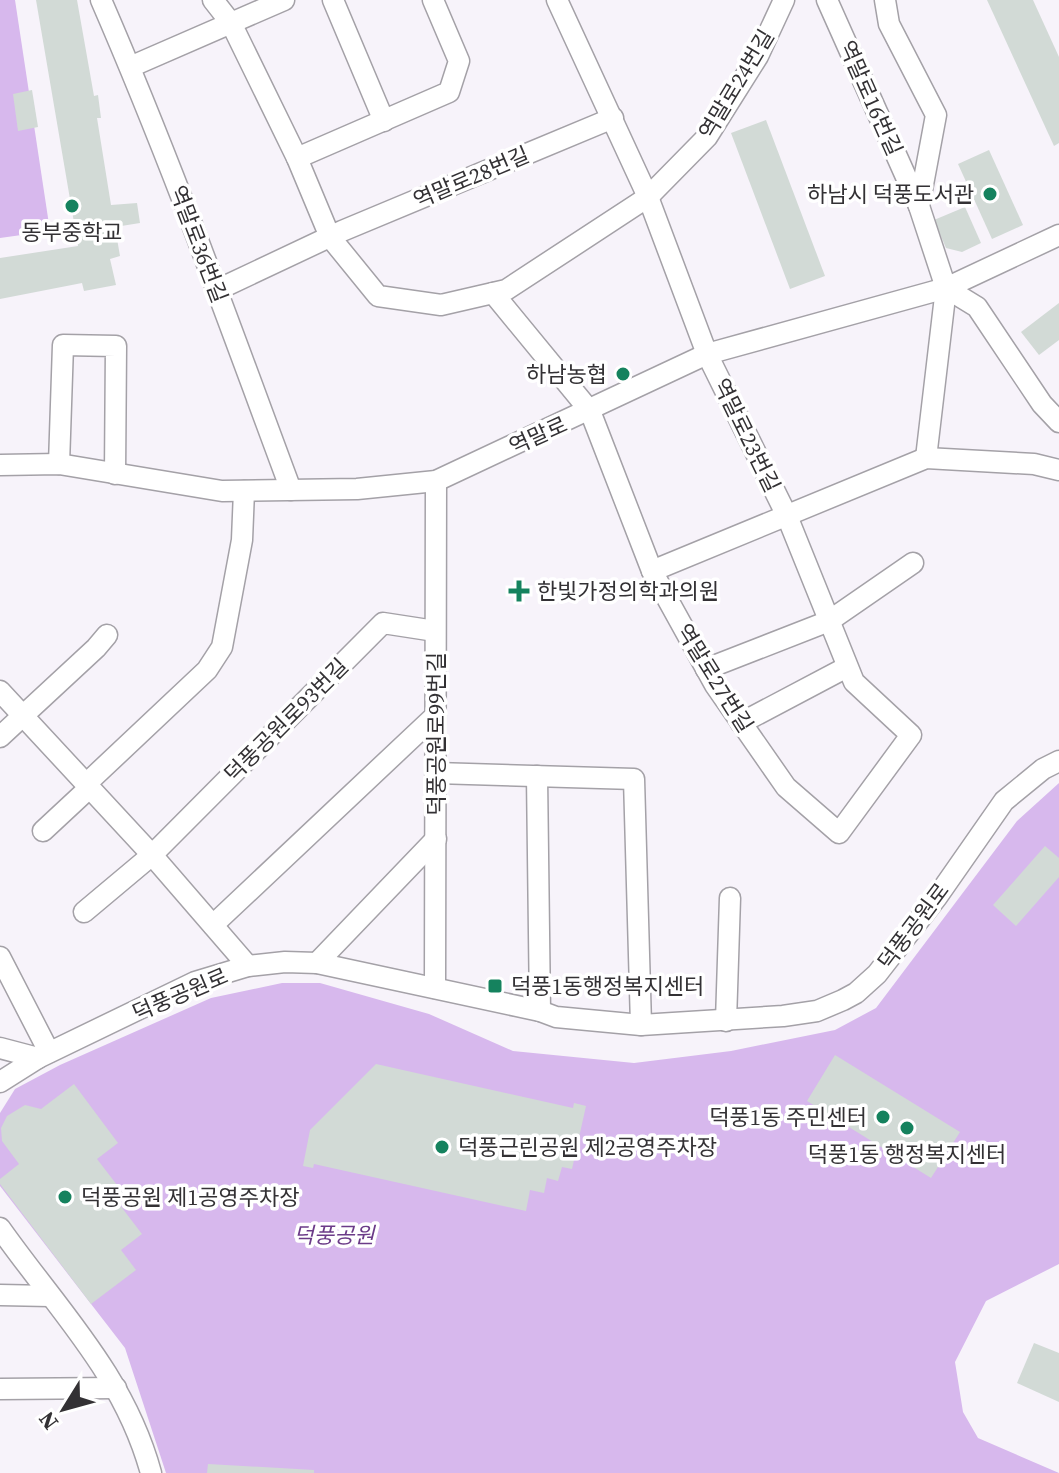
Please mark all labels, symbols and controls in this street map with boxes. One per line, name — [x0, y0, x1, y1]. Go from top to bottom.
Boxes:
street label: 역말로24번길 — [691, 23, 781, 145]
street label: 역말로16번길 — [832, 36, 910, 160]
street label: 역말로28번길 — [408, 139, 534, 215]
place label: 하남시 덕풍도서관 — [807, 179, 974, 209]
street label: 역말로36번길 — [163, 181, 235, 307]
marker: 하남시 덕풍도서관 — [981, 185, 999, 203]
marker: 동부중학교 — [63, 197, 81, 215]
place label: 동부중학교 — [21, 217, 123, 247]
place label: 하남농협 — [526, 359, 607, 389]
marker: 하남농협 — [614, 365, 632, 383]
street label: 역말로23번길 — [707, 373, 787, 497]
street label: 역말로 — [504, 409, 572, 461]
place label: 한빛가정의학과의원 — [537, 576, 719, 606]
marker: 한빛가정의학과의원 — [508, 580, 530, 602]
street label: 역말로27번길 — [670, 618, 760, 738]
street label: 덕풍공원로93번길 — [218, 652, 354, 788]
street label: 덕풍공원로99번길 — [421, 652, 451, 816]
street label: 덕풍공원로 — [871, 877, 955, 975]
street label: 덕풍공원로 — [128, 960, 232, 1028]
place label: 덕풍1동행정복지센터 — [511, 971, 704, 1001]
marker: 덕풍1동행정복지센터 — [486, 977, 504, 995]
place label: 덕풍1동 주민센터 — [709, 1102, 867, 1132]
marker: 덕풍1동 주민센터 — [874, 1108, 892, 1126]
marker: 덕풍1동 행정복지센터 — [898, 1119, 916, 1137]
place label: 덕풍근린공원 제2공영주차장 — [458, 1132, 717, 1162]
marker: 덕풍근린공원 제2공영주차장 — [433, 1138, 451, 1156]
place label: 덕풍1동 행정복지센터 — [808, 1139, 1006, 1169]
place label: 덕풍공원 제1공영주차장 — [81, 1182, 300, 1212]
marker: 덕풍공원 제1공영주차장 — [56, 1188, 74, 1206]
park label: 덕풍공원 — [294, 1220, 376, 1250]
north arrow — [24, 1369, 104, 1449]
text: N — [31, 1406, 65, 1436]

